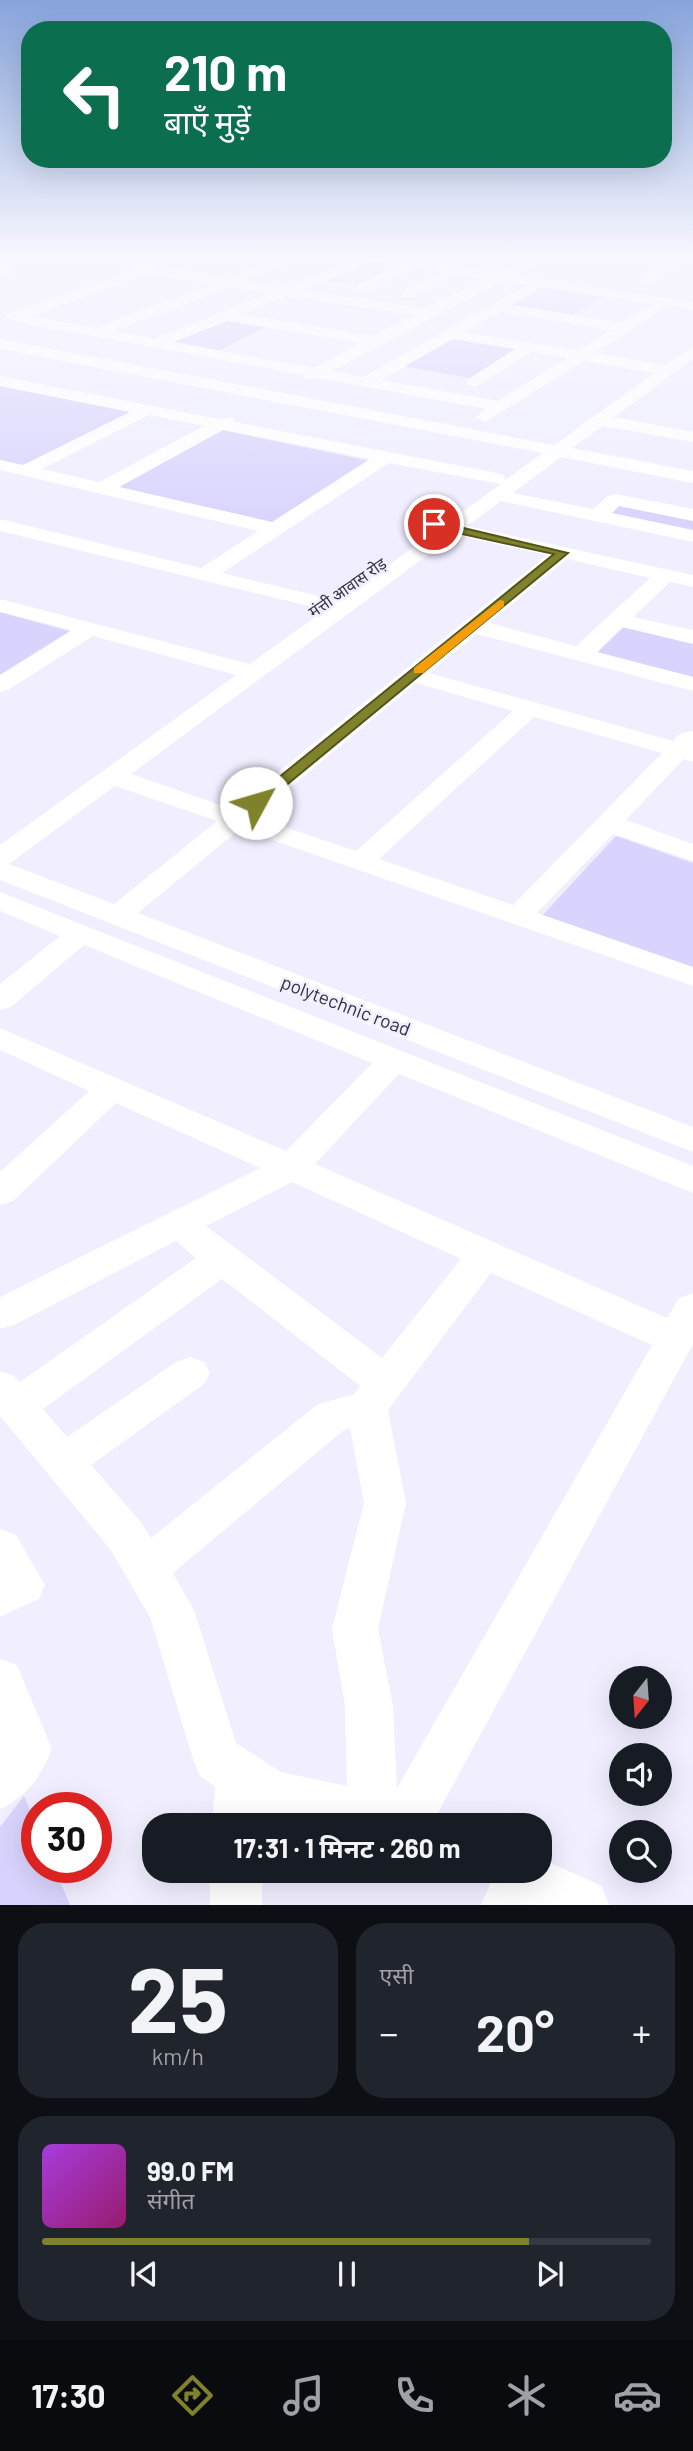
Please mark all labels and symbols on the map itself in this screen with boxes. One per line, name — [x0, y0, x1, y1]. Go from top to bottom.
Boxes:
pin — [404, 494, 464, 554]
street label: मंत्ती आवास रोड़ — [304, 553, 391, 622]
position arrow — [219, 766, 293, 840]
street label: polytechnic road — [278, 970, 414, 1040]
north arrow — [609, 1666, 672, 1729]
speed limit sign: 30 — [21, 1792, 112, 1883]

